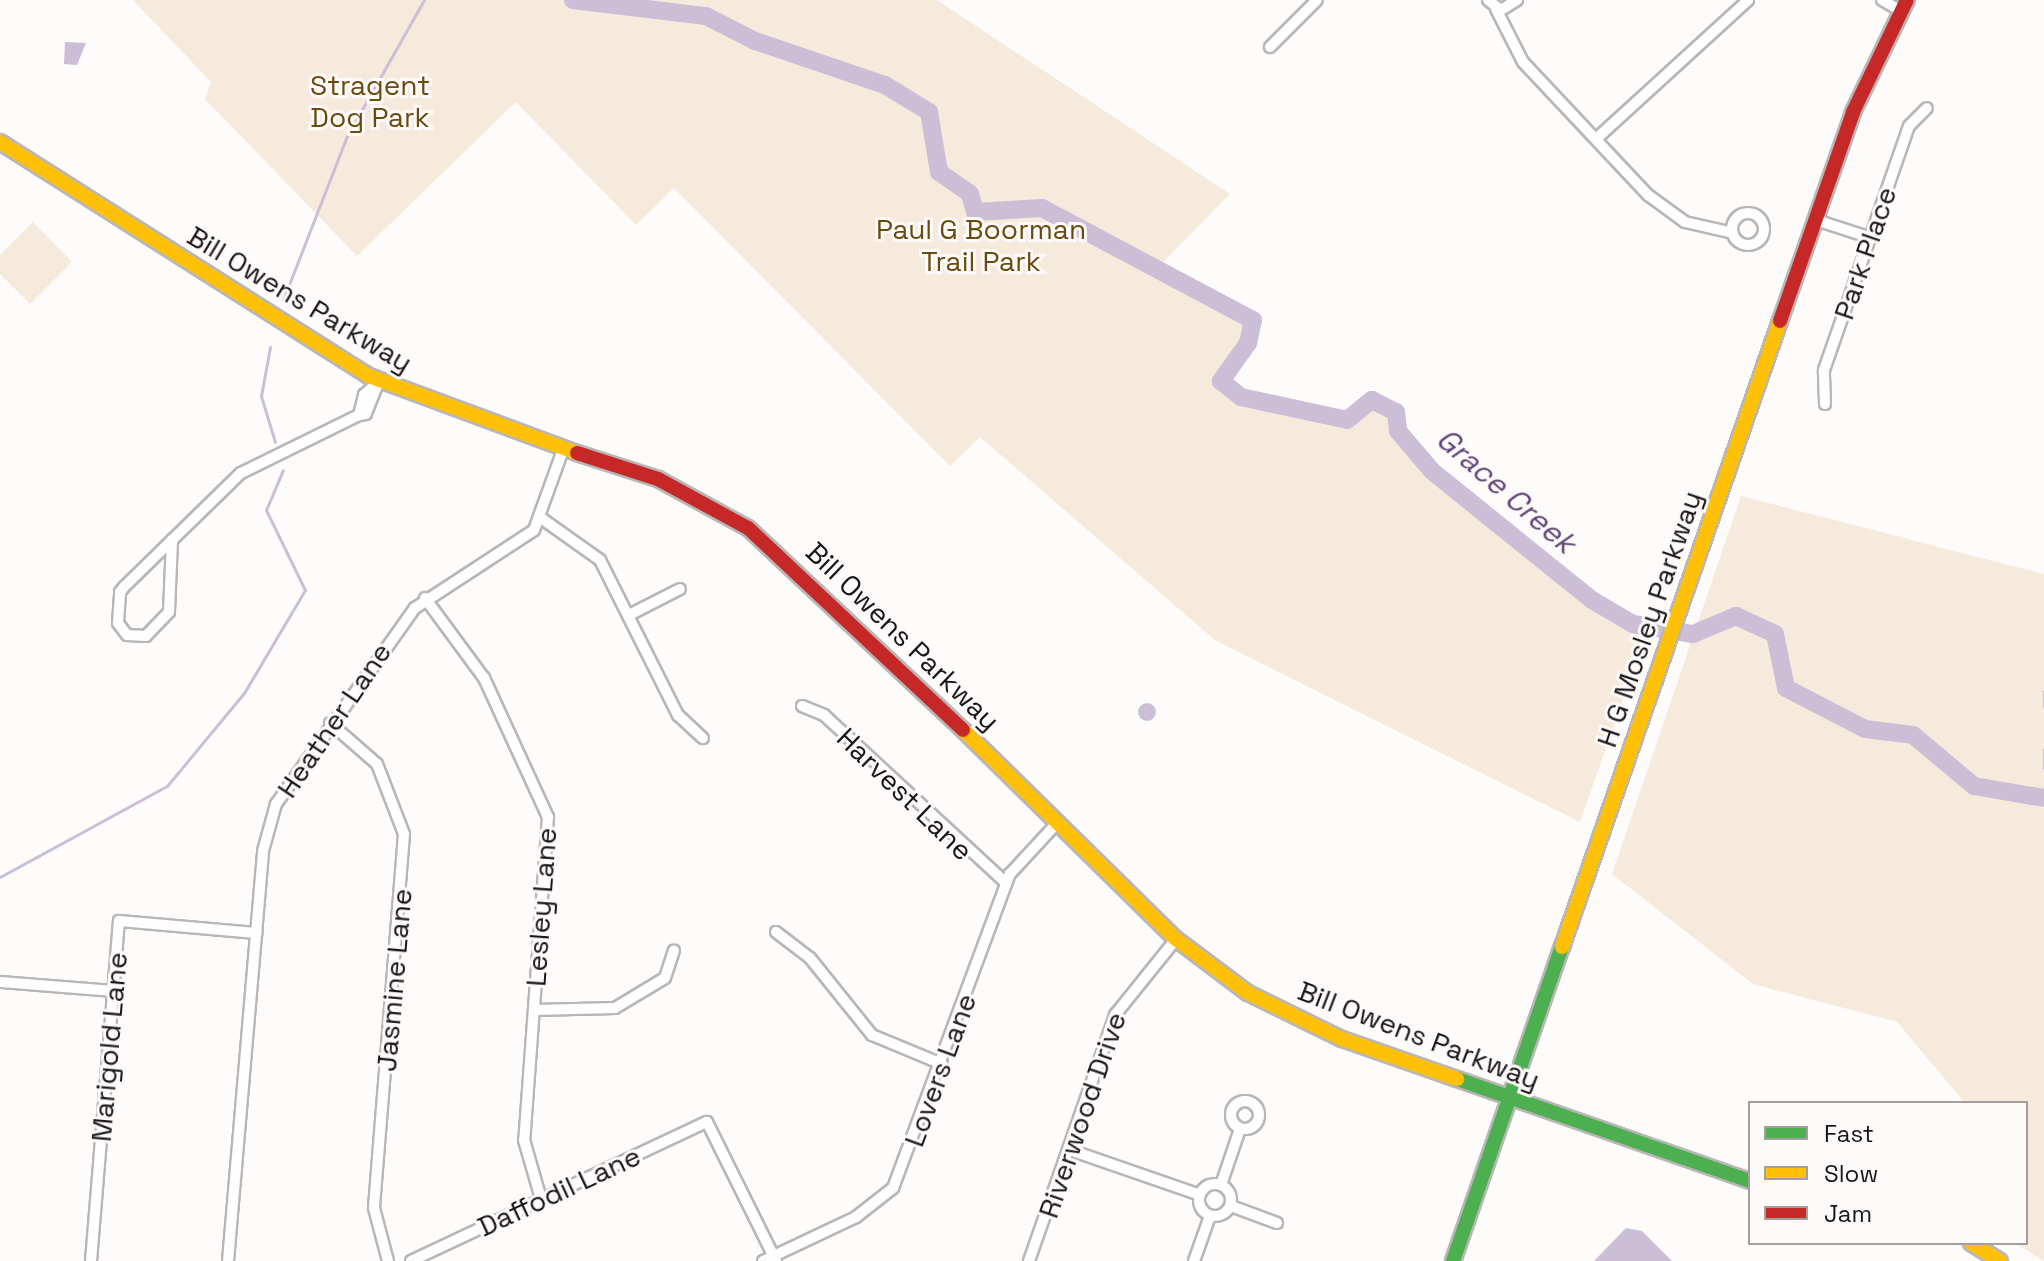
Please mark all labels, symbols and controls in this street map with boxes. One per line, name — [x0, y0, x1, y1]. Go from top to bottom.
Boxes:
park label: Stragent Dog Park — [310, 68, 430, 134]
street label: Park Place — [1827, 182, 1903, 324]
park label: Paul G Boorman Trail Park — [876, 212, 1086, 278]
street label: Bill Owens Parkway — [182, 219, 418, 379]
water label: Grace Creek — [1429, 421, 1583, 561]
street label: H G Mosley Parkway — [1589, 487, 1709, 751]
street label: Bill Owens Parkway — [799, 535, 1007, 737]
street label: Heather Lane — [270, 636, 398, 804]
street label: Harvest Lane — [830, 721, 980, 867]
street label: Lesley Lane — [519, 826, 563, 988]
street label: Jasmine Lane — [369, 887, 419, 1073]
street label: Marigold Lane — [84, 951, 134, 1143]
street label: Bill Owens Parkway — [1293, 973, 1545, 1097]
street label: Lovers Lane — [897, 989, 983, 1151]
street label: Riverwood Drive — [1031, 1008, 1133, 1222]
legend — [1748, 1101, 2028, 1245]
text: Fast — [1824, 1118, 1874, 1149]
street label: Daffodil Lane — [472, 1139, 646, 1243]
text: Slow — [1824, 1158, 1878, 1189]
text: Jam — [1824, 1198, 1872, 1229]

